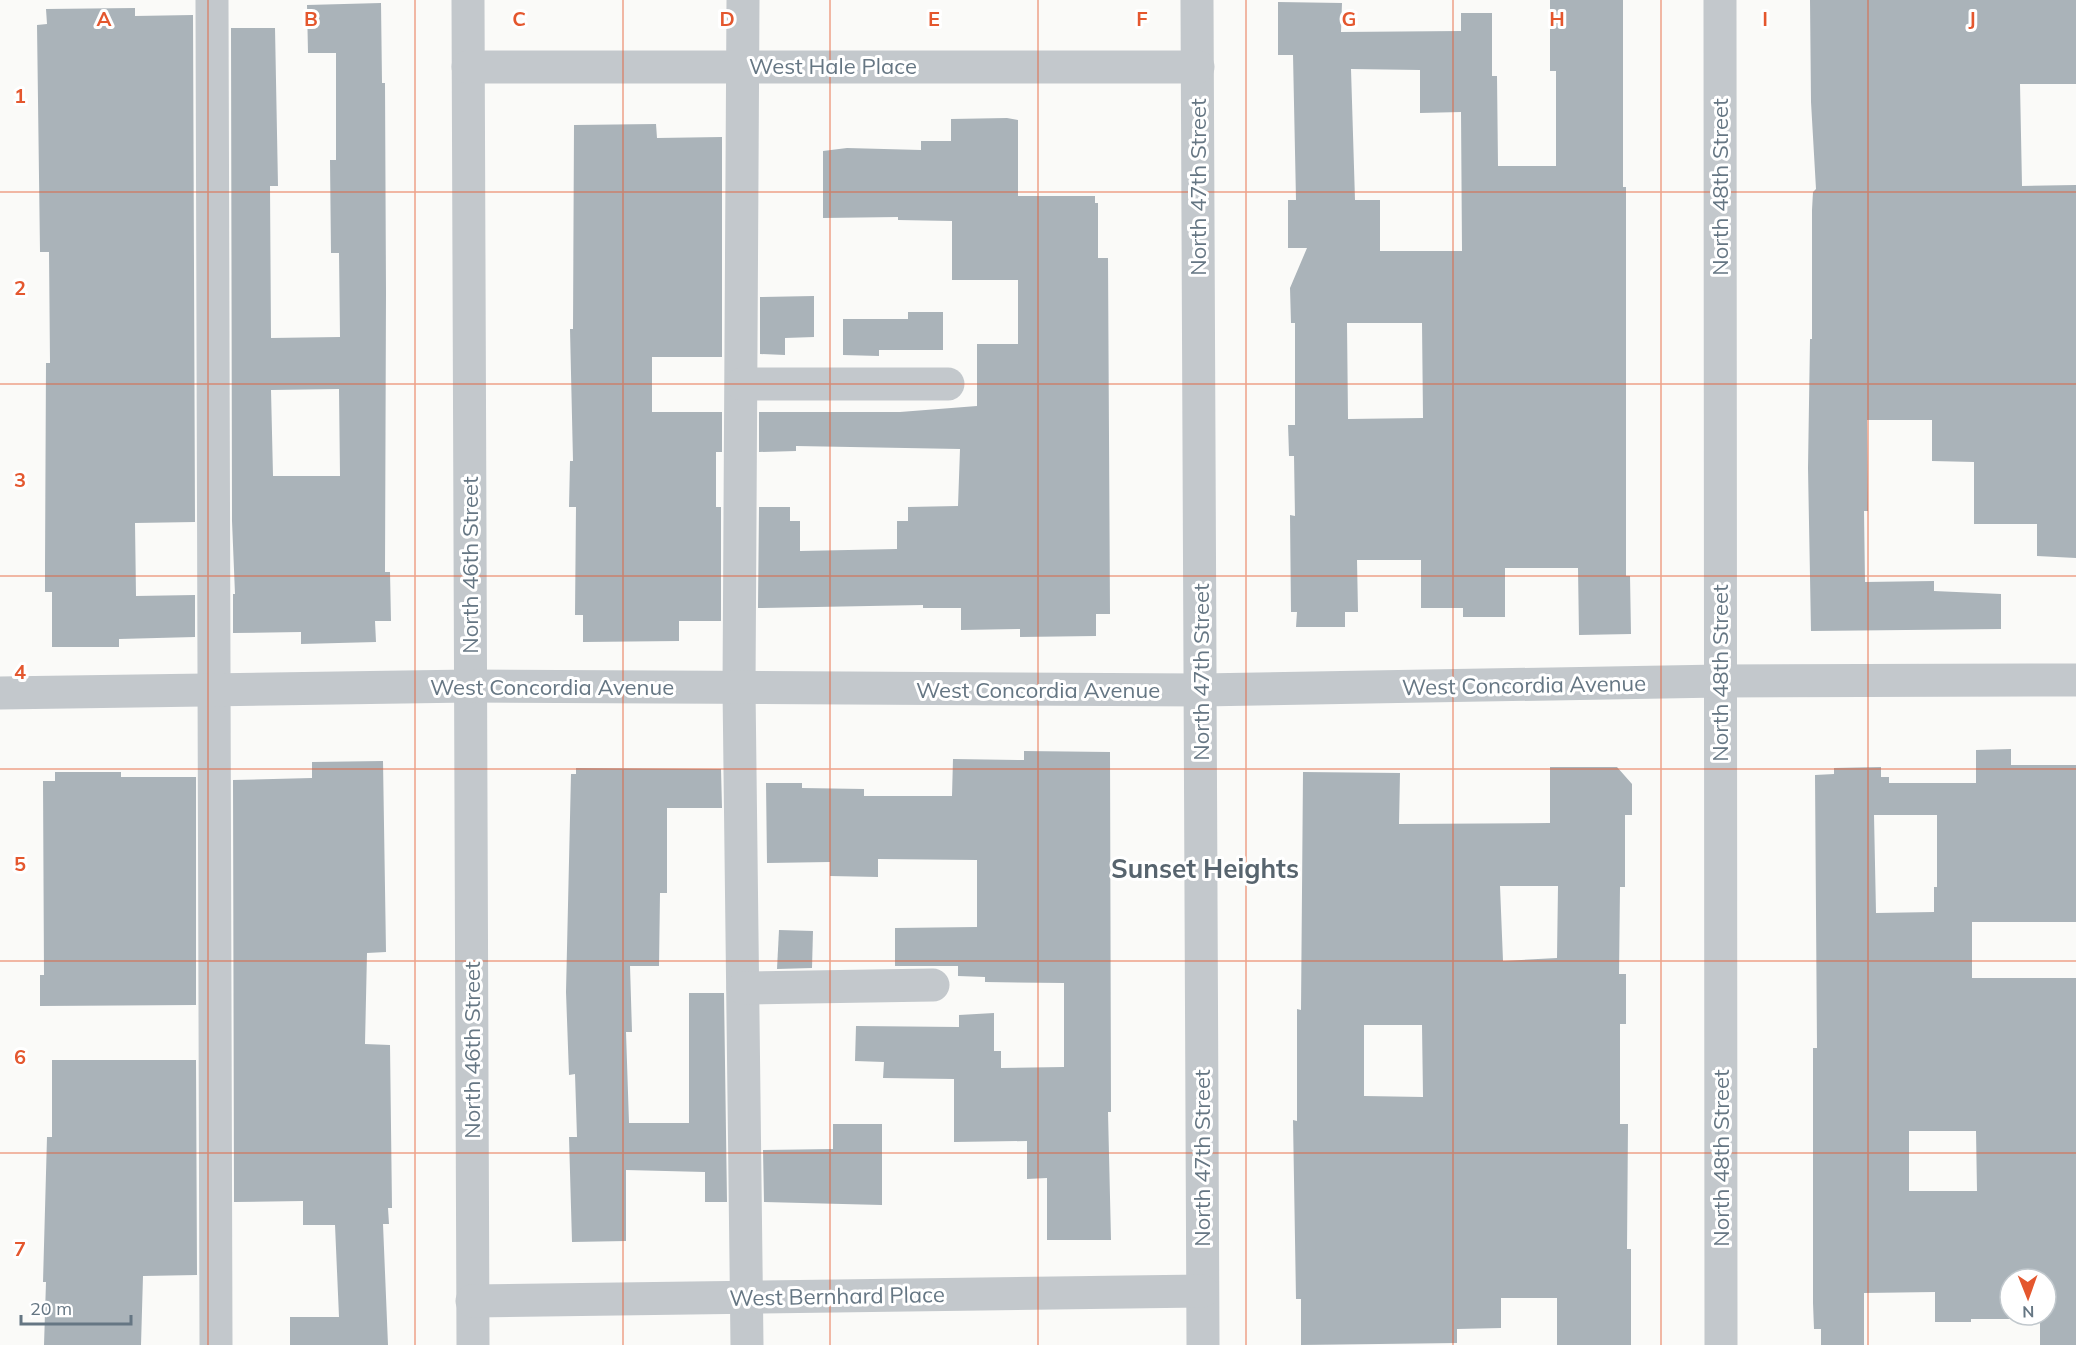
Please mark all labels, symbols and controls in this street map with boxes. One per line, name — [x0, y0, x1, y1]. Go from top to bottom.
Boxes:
text: A — [97, 6, 112, 31]
text: B — [304, 6, 318, 31]
text: C — [512, 6, 526, 31]
text: D — [719, 6, 735, 31]
text: E — [928, 6, 940, 31]
text: F — [1136, 6, 1148, 31]
text: G — [1342, 6, 1356, 31]
text: H — [1549, 6, 1565, 31]
text: I — [1762, 6, 1768, 31]
text: J — [1968, 6, 1976, 31]
street label: West Hale Place — [749, 52, 917, 80]
text: 1 — [14, 83, 26, 108]
street label: North 47th Street — [1184, 98, 1212, 276]
street label: North 48th Street — [1706, 98, 1734, 276]
text: 2 — [14, 275, 26, 300]
text: 3 — [14, 467, 26, 492]
street label: North 46th Street — [456, 476, 484, 654]
street label: North 47th Street — [1187, 583, 1215, 761]
street label: North 48th Street — [1706, 584, 1734, 762]
text: 4 — [14, 659, 26, 684]
street label: West Concordia Avenue — [1402, 669, 1646, 701]
street label: West Concordia Avenue — [430, 673, 674, 701]
street label: West Concordia Avenue — [916, 676, 1160, 704]
text: 5 — [14, 851, 26, 876]
district label: Sunset Heights — [1111, 852, 1299, 885]
street label: North 46th Street — [458, 961, 486, 1139]
text: 6 — [14, 1044, 26, 1069]
street label: North 47th Street — [1188, 1069, 1216, 1247]
street label: North 48th Street — [1707, 1069, 1735, 1247]
text: 7 — [14, 1236, 26, 1261]
north arrow — [1998, 1267, 2058, 1327]
street label: West Bernhard Place — [729, 1280, 945, 1312]
scale bar — [21, 1288, 130, 1326]
text: 20 m — [30, 1297, 72, 1320]
text: N — [2022, 1302, 2034, 1322]

